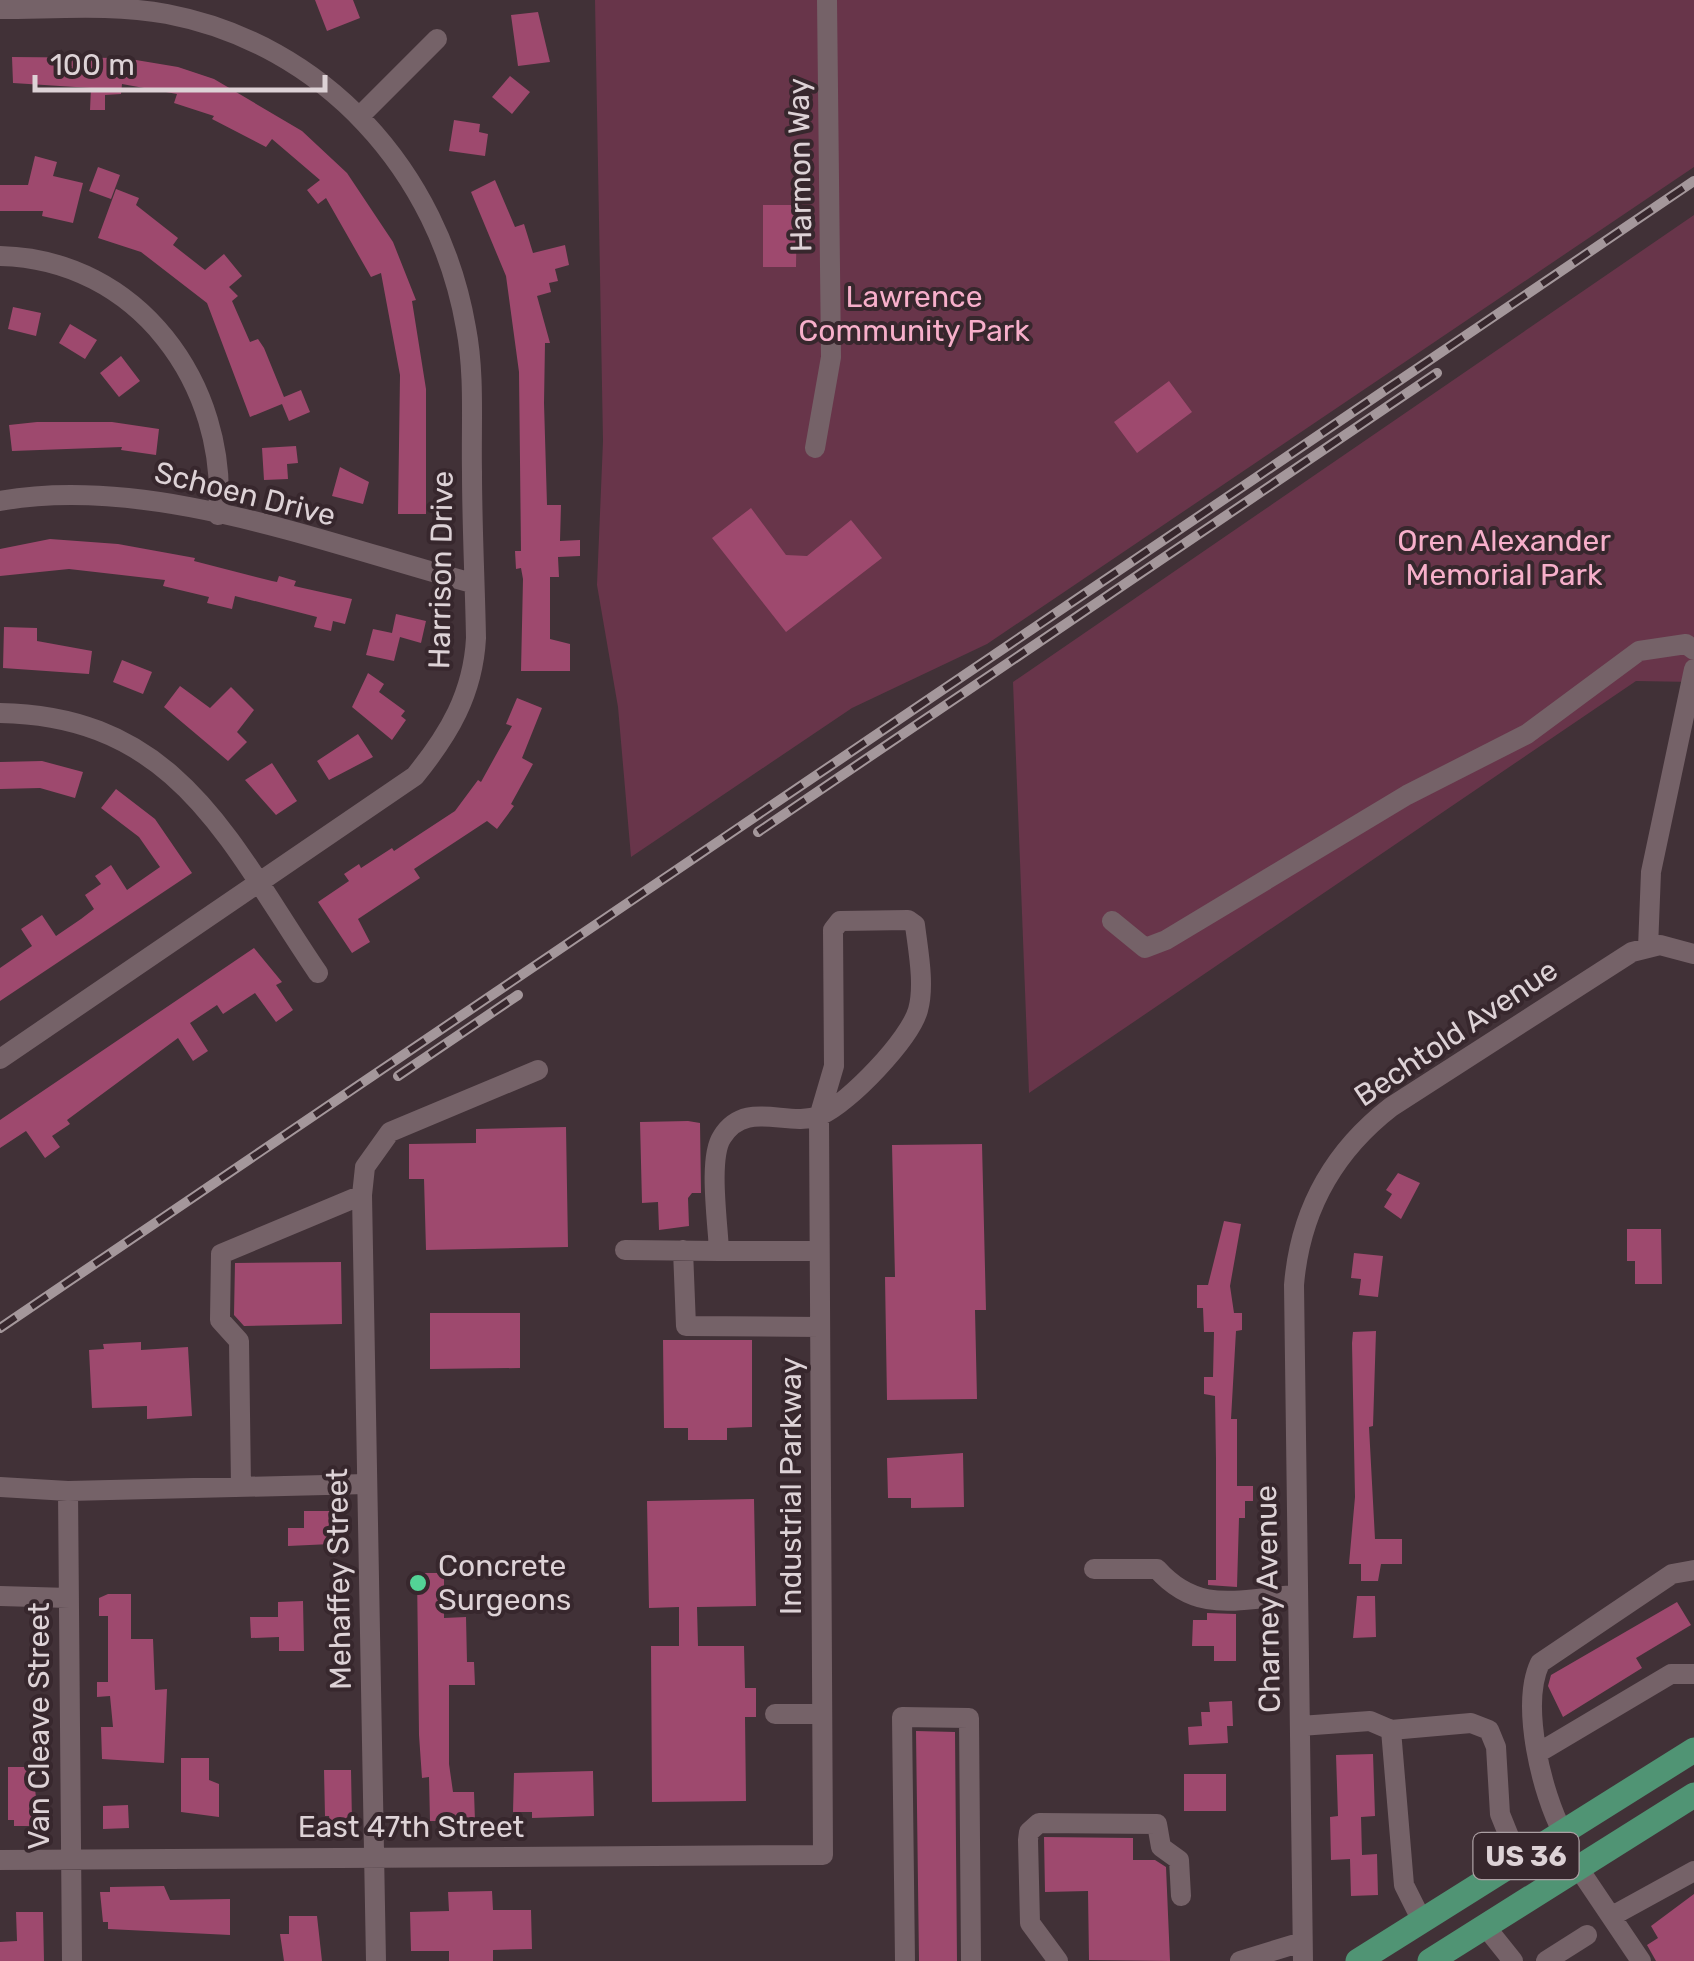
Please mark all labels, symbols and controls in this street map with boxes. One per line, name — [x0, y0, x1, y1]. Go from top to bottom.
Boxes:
scale bar — [35, 30, 325, 92]
text: 100 m — [50, 47, 135, 83]
street label: Harmon Way — [780, 77, 820, 253]
park label: Lawrence Community Park — [798, 279, 1030, 349]
street label: Schoen Drive — [151, 454, 339, 534]
street label: Harrison Drive — [421, 471, 461, 669]
park label: Oren Alexander Memorial Park — [1397, 523, 1611, 593]
street label: Bechtold Avenue — [1348, 952, 1564, 1114]
street label: Industrial Parkway — [773, 1357, 809, 1615]
street label: Mehaffey Street — [319, 1468, 359, 1690]
street label: Charney Avenue — [1248, 1485, 1288, 1713]
place label: Concrete Surgeons — [438, 1548, 571, 1618]
marker: Concrete Surgeons — [407, 1572, 429, 1594]
street label: Van Cleave Street — [21, 1602, 57, 1850]
street label: East 47th Street — [298, 1809, 525, 1845]
road number: US 36 — [1474, 1833, 1578, 1879]

